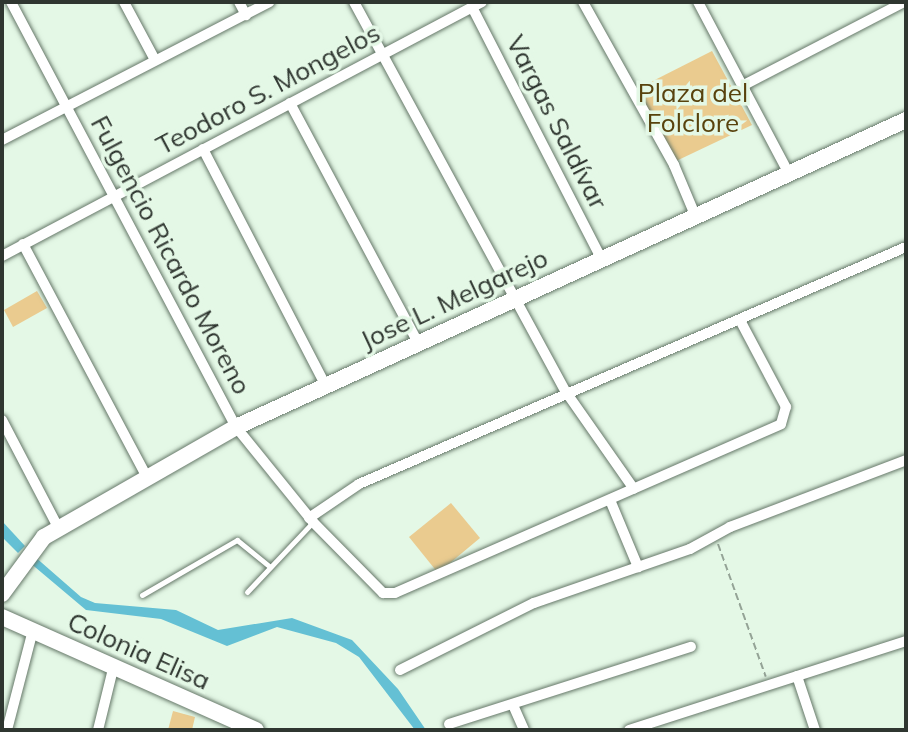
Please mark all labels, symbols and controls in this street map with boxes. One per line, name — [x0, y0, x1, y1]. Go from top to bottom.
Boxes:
street label: Teodoro S. Mongelos — [151, 17, 385, 161]
street label: Vargas Saldívar — [500, 30, 614, 214]
park label: Plaza del Folclore — [638, 77, 748, 138]
street label: Fulgencio Ricardo Moreno — [84, 110, 258, 400]
street label: Jose L. Melgarejo — [356, 242, 552, 356]
street label: Colonia Elisa — [63, 606, 215, 696]

